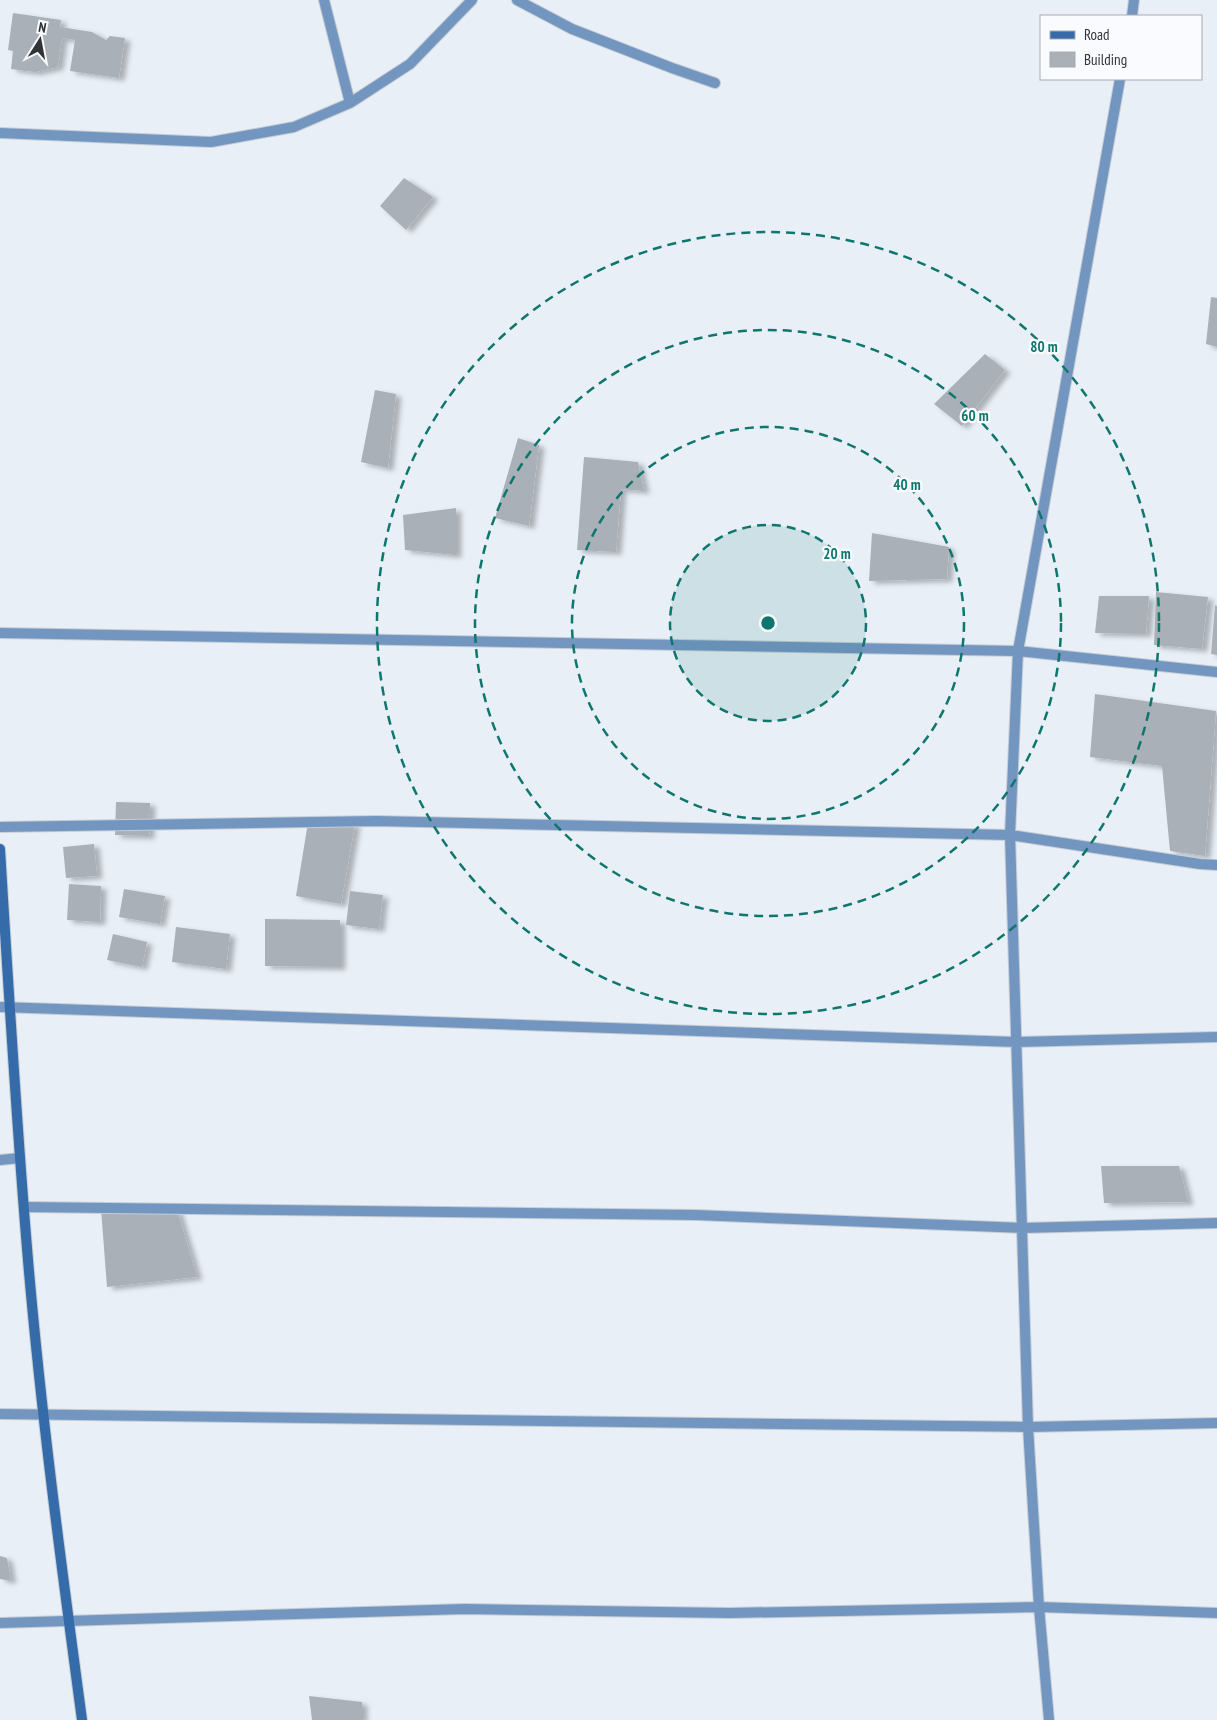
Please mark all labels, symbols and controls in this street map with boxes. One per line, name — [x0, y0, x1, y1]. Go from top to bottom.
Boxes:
north arrow — [15, 15, 65, 65]
legend — [1040, 15, 1202, 80]
text: N — [37, 18, 48, 37]
text: Road — [1084, 25, 1110, 44]
text: Building — [1084, 50, 1127, 69]
text: 80 m — [1030, 337, 1058, 356]
text: 60 m — [961, 406, 989, 425]
text: 40 m — [893, 475, 921, 494]
text: 20 m — [823, 544, 851, 563]
centre of rings — [759, 614, 777, 632]

